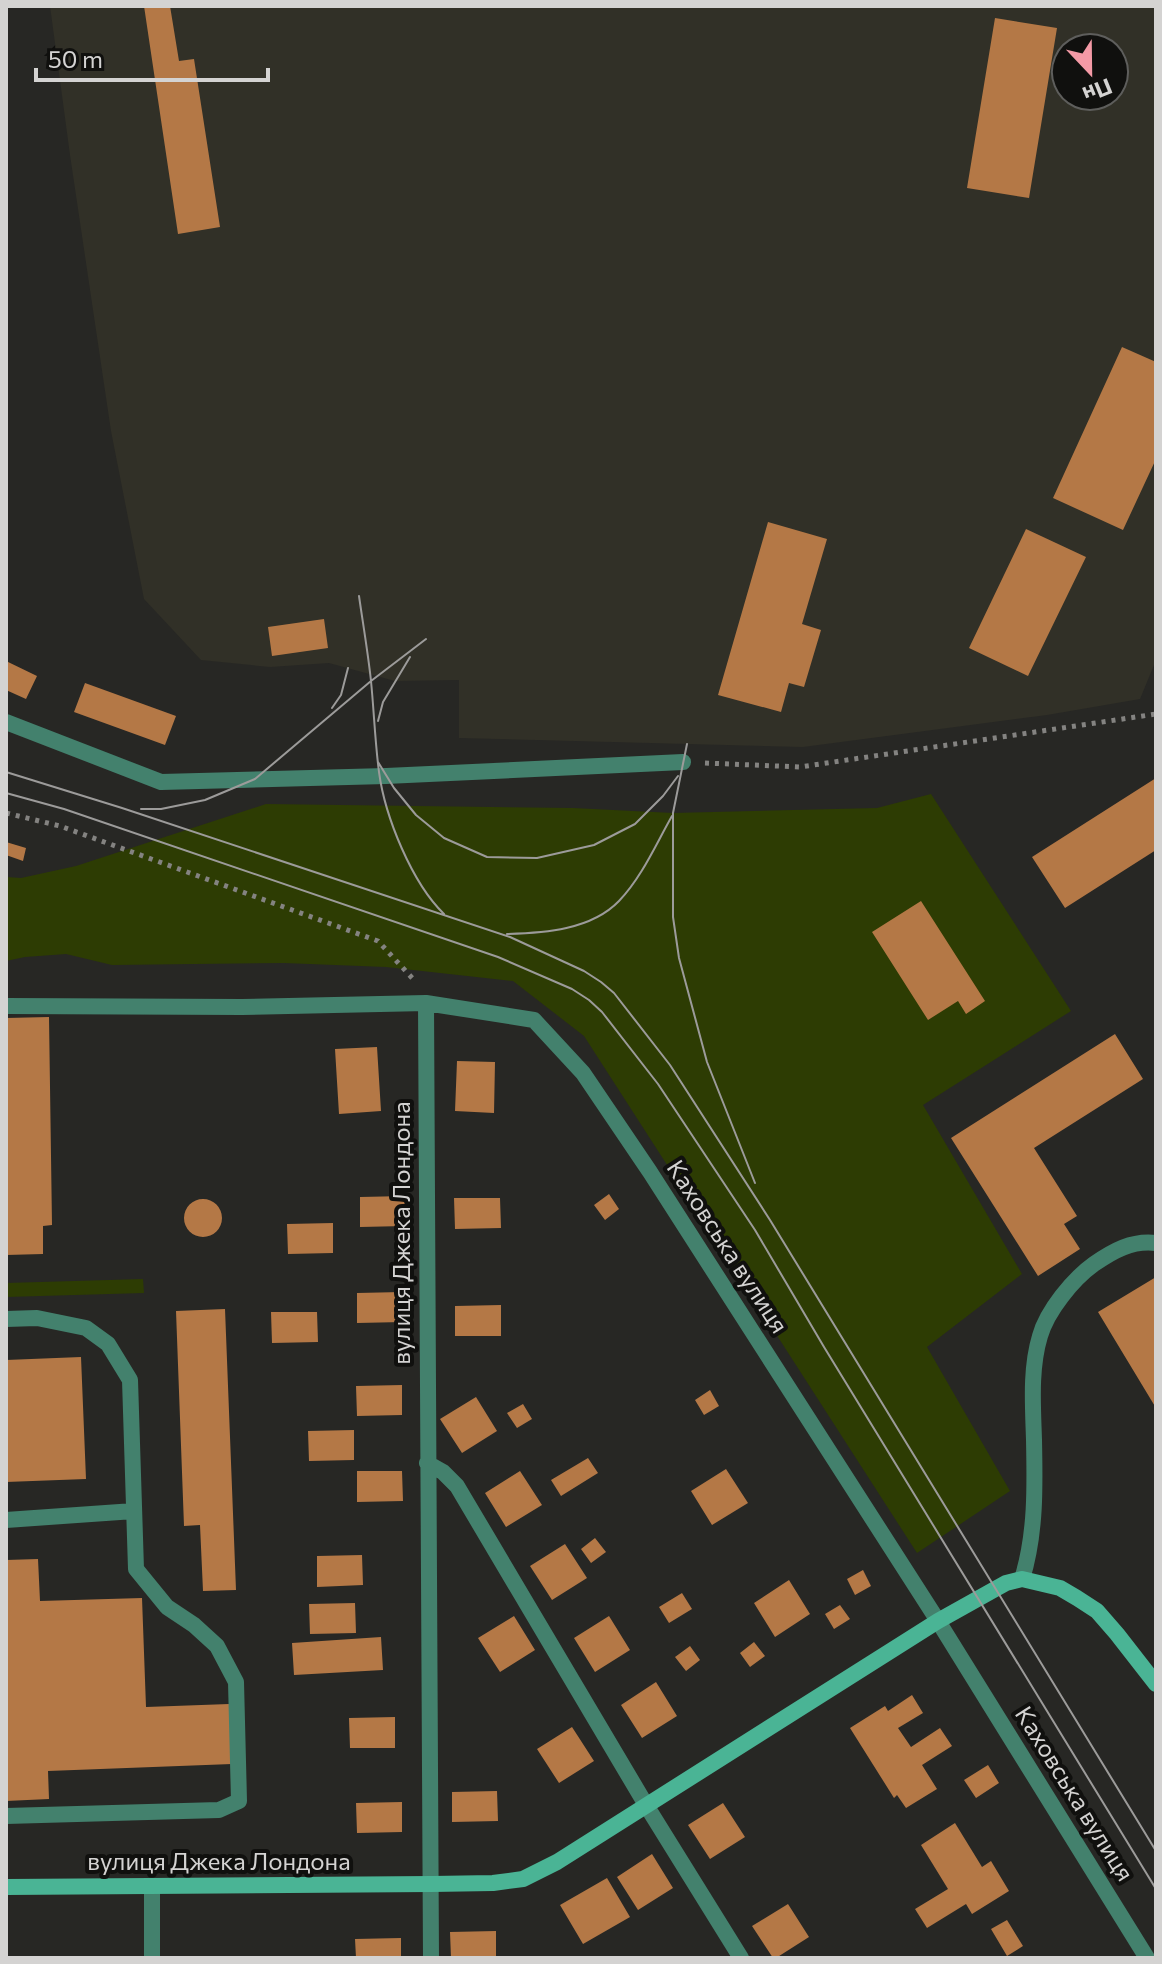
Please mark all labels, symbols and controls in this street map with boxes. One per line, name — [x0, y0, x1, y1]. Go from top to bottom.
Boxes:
scale bar — [36, 32, 268, 82]
north arrow — [1050, 32, 1130, 112]
text: 50 m — [48, 44, 103, 73]
text: Пн — [1079, 73, 1116, 109]
street label: вулиця Джека Лондона — [386, 1101, 415, 1365]
street label: Каховська вулиця — [662, 1154, 795, 1338]
street label: Каховська вулиця — [1010, 1701, 1141, 1886]
street label: вулиця Джека Лондона — [87, 1846, 351, 1875]

